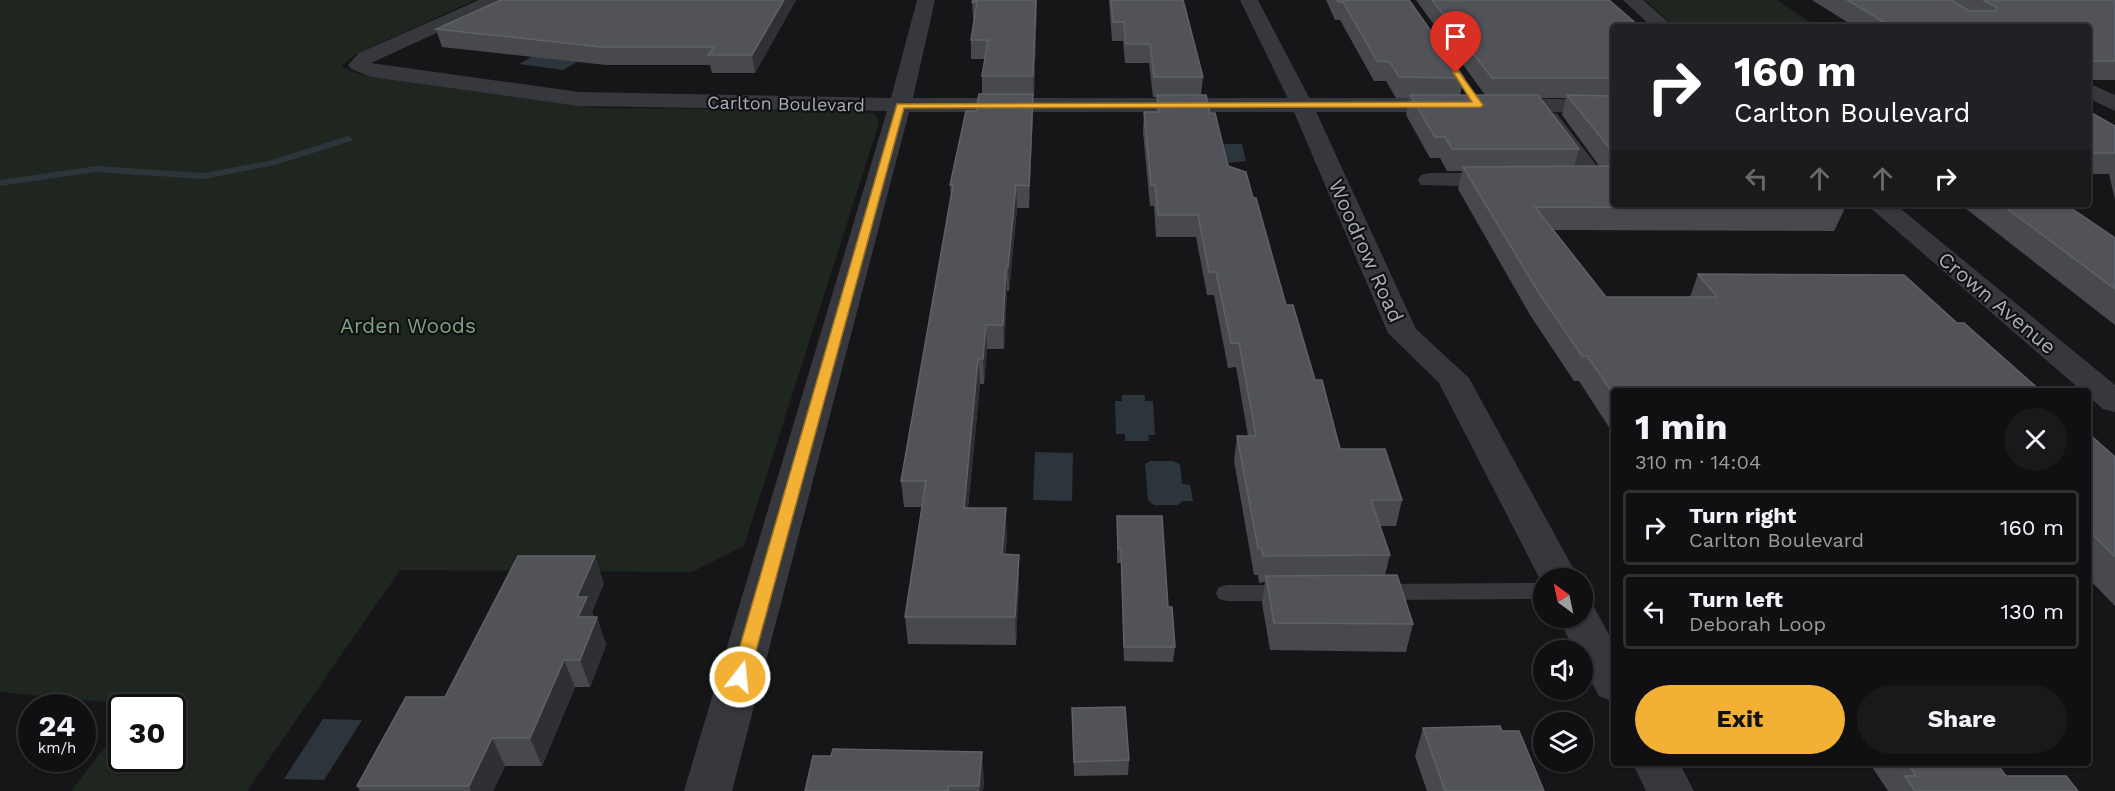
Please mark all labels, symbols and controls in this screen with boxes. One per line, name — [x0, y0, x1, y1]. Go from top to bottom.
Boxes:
pin — [1430, 11, 1481, 73]
icon: arrive — [1439, 20, 1472, 53]
text: 160 m — [1734, 47, 1857, 96]
icon: right — [1635, 48, 1713, 126]
street label: Carlton Boulevard — [707, 92, 865, 115]
text: Carlton Boulevard — [1734, 97, 1970, 129]
icon: left — [1740, 162, 1773, 195]
icon: ahead — [1803, 162, 1836, 195]
icon: ahead — [1866, 162, 1899, 195]
icon: right — [1929, 162, 1962, 195]
street label: Woodrow Road — [1324, 175, 1409, 326]
street label: Crown Avenue — [1933, 246, 2061, 359]
park label: Arden Woods — [340, 313, 476, 338]
text: 1 min — [1635, 406, 1727, 448]
button: close — [2004, 408, 2067, 471]
text: 310 m · 14:04 — [1635, 450, 1761, 474]
text: Turn right — [1689, 503, 1796, 528]
icon: right — [1638, 511, 1671, 544]
text: 160 m — [2000, 515, 2064, 540]
text: Carlton Boulevard — [1689, 528, 1864, 552]
north arrow — [1533, 568, 1593, 628]
map controls — [1533, 568, 1593, 772]
text: Turn left — [1689, 587, 1783, 612]
icon: left — [1638, 595, 1671, 628]
text: 130 m — [2000, 599, 2064, 624]
text: Deborah Loop — [1689, 612, 1826, 636]
button: sound — [1533, 640, 1593, 700]
position arrow — [708, 645, 772, 709]
button: Exit — [1635, 685, 1845, 754]
button: Share — [1857, 685, 2067, 754]
speed limit sign: 30 — [108, 694, 186, 772]
text: 24 — [39, 708, 75, 743]
button: layers — [1533, 712, 1593, 772]
text: km/h — [38, 739, 76, 757]

